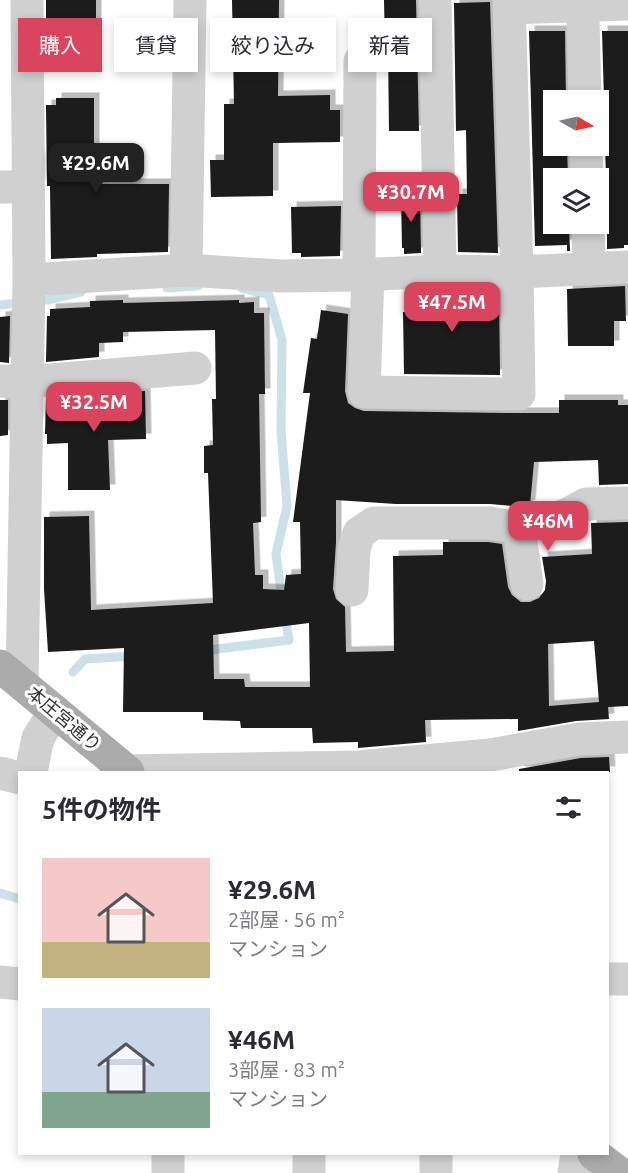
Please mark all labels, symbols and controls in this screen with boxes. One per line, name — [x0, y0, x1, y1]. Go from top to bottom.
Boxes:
chip: 購入 — [18, 18, 102, 72]
chip: 賃貸 — [114, 18, 198, 72]
chip: 絞り込み — [210, 18, 336, 72]
chip: 新着 — [348, 18, 432, 72]
north arrow — [543, 90, 609, 156]
map controls — [543, 90, 609, 234]
pin: ¥29.6M — [47, 143, 145, 194]
text: ¥29.6M — [62, 151, 130, 174]
button: layers — [543, 168, 609, 234]
pin: ¥30.7M — [362, 172, 460, 223]
text: ¥30.7M — [377, 180, 445, 203]
pin: ¥47.5M — [403, 282, 501, 333]
text: ¥47.5M — [418, 290, 486, 313]
pin: ¥32.5M — [45, 382, 143, 433]
text: ¥32.5M — [60, 390, 128, 413]
pin: ¥46M — [512, 501, 584, 552]
text: ¥46M — [522, 509, 574, 532]
street label: 本庄宮通り — [24, 682, 106, 755]
icon: filters — [552, 791, 585, 824]
text: 5件の物件 — [42, 795, 161, 824]
text: ¥29.6M — [228, 875, 316, 904]
icon: home — [90, 882, 162, 954]
text: 2部屋 · 56 m² — [228, 908, 345, 931]
text: マンション — [228, 937, 328, 960]
text: ¥46M — [228, 1025, 295, 1054]
icon: home — [90, 1032, 162, 1104]
text: 3部屋 · 83 m² — [228, 1058, 345, 1081]
text: マンション — [228, 1087, 328, 1110]

